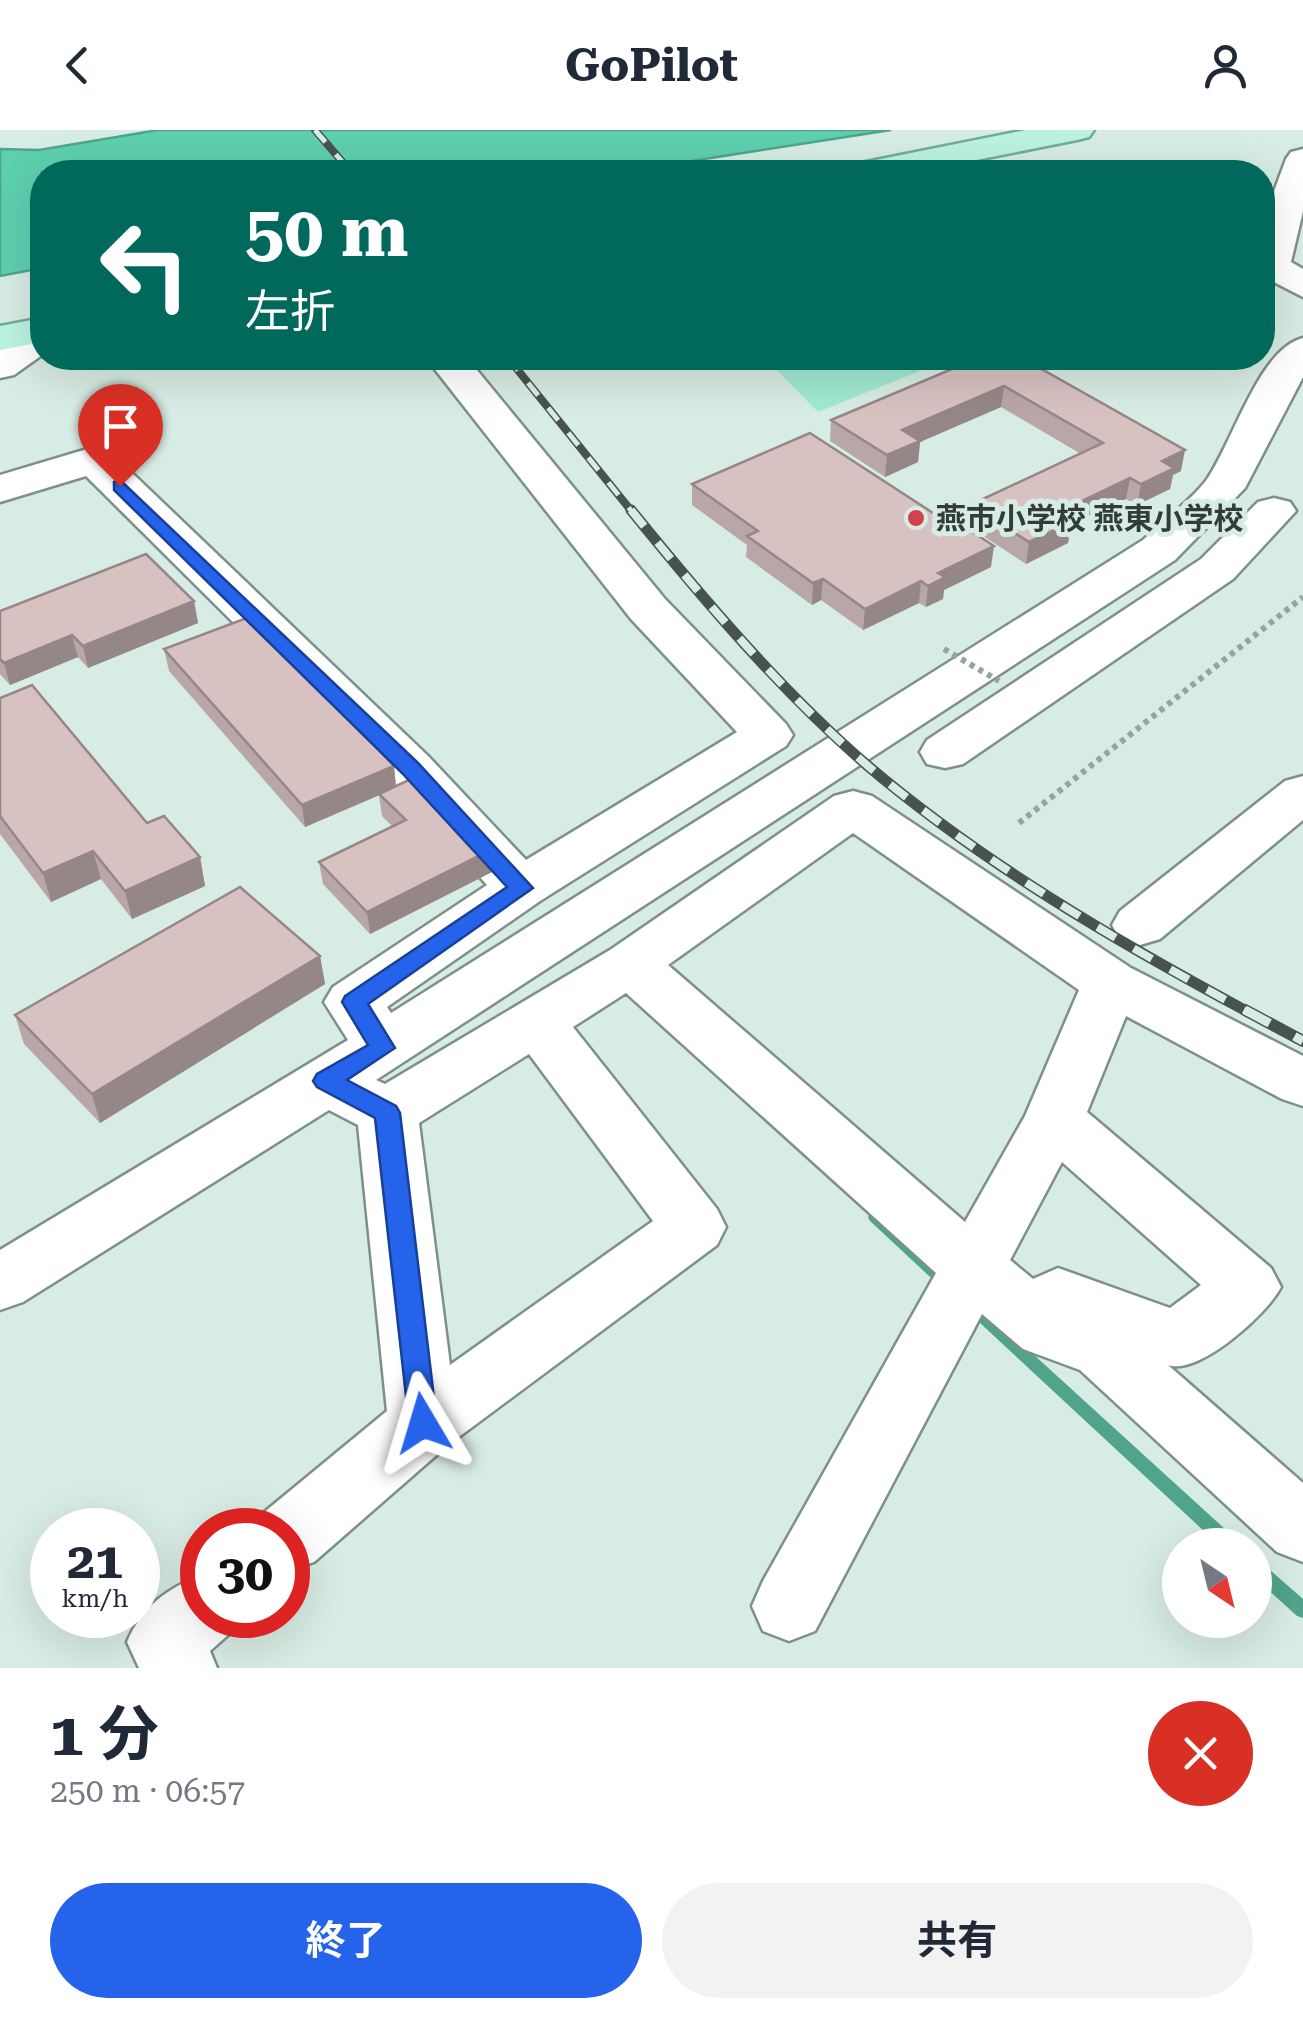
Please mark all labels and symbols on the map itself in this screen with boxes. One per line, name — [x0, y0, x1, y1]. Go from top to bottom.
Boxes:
pin — [78, 384, 163, 487]
place label: 燕市小学校 燕東小学校 — [936, 501, 1244, 536]
marker: 燕市小学校 燕東小学校 — [905, 507, 927, 529]
position arrow — [371, 1371, 475, 1475]
speed limit sign: 30 — [180, 1508, 310, 1638]
north arrow — [1162, 1528, 1272, 1638]

